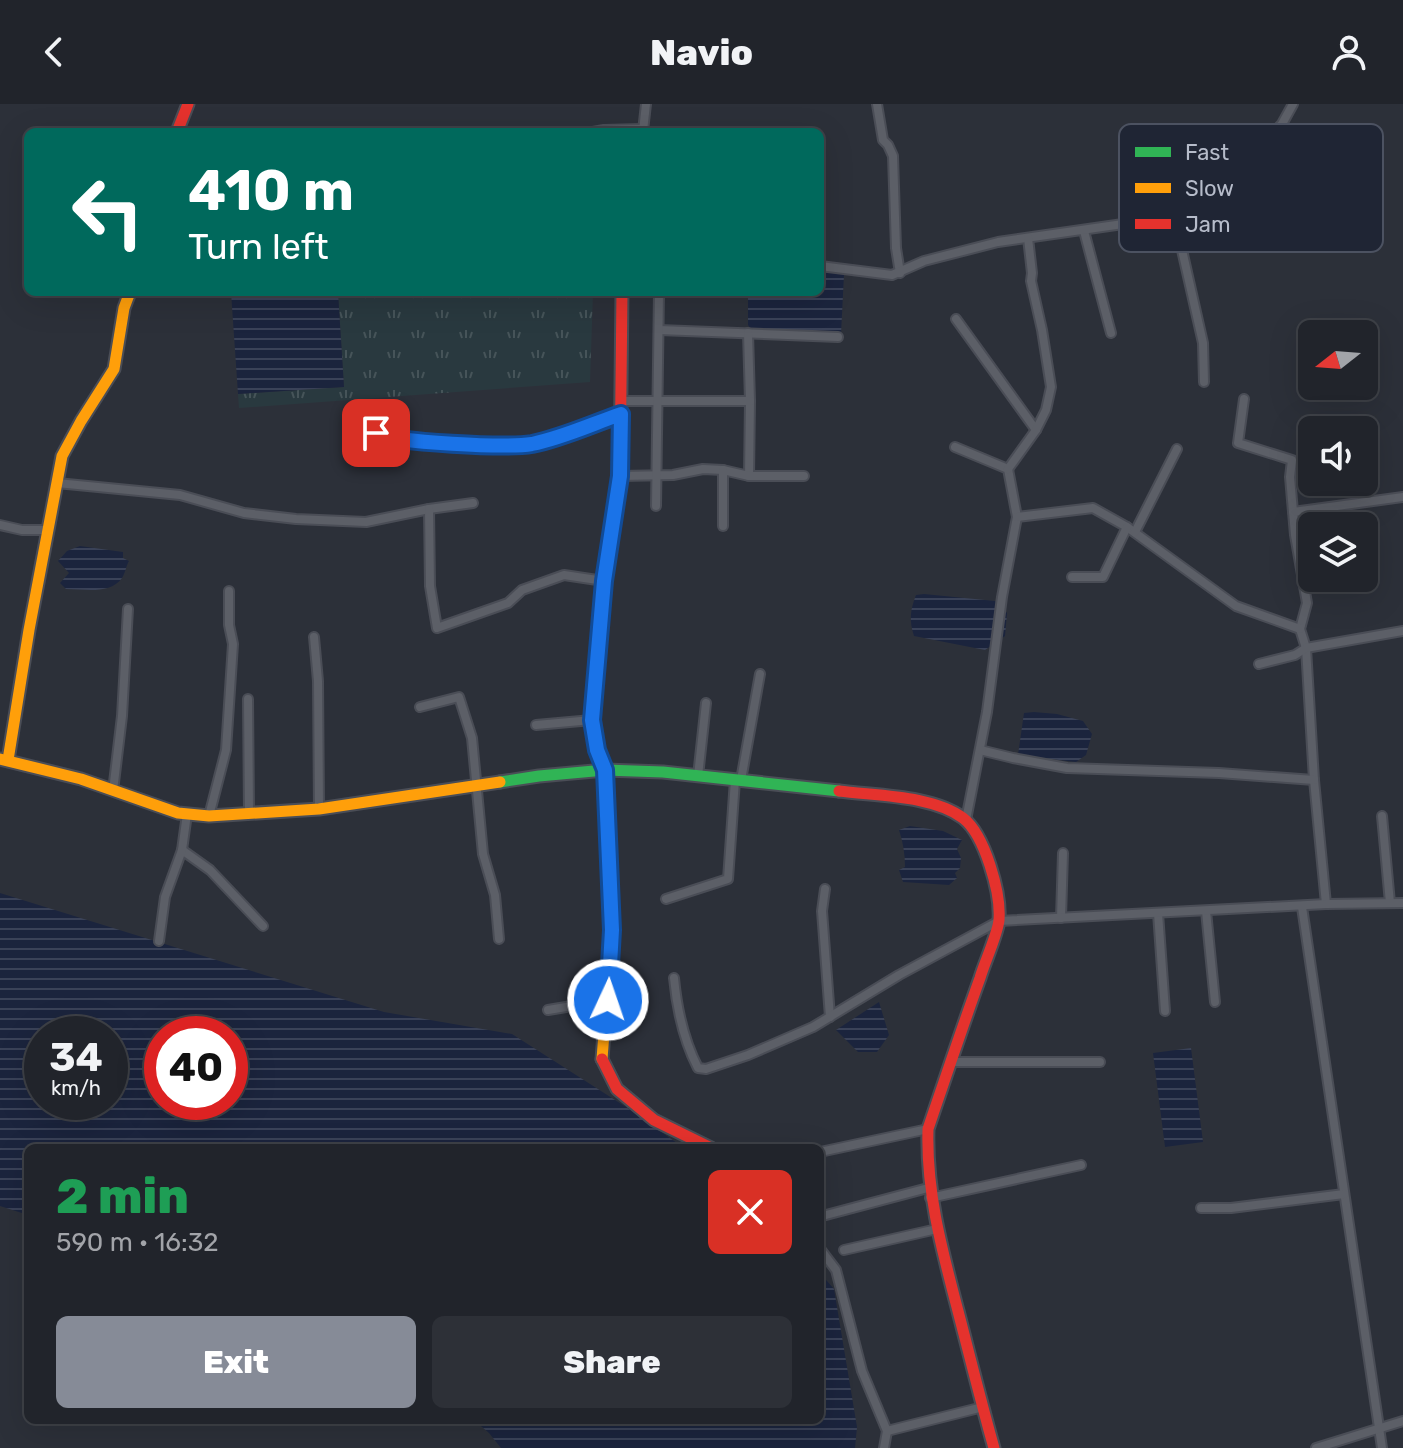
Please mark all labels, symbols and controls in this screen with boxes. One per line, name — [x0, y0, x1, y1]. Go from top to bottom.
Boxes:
icon: back — [32, 30, 76, 74]
icon: person — [1327, 30, 1371, 74]
text: Navio — [650, 31, 753, 74]
legend — [1119, 124, 1383, 252]
text: Fast — [1185, 139, 1230, 166]
text: 410 m — [188, 158, 354, 224]
icon: left — [56, 160, 160, 264]
text: Slow — [1185, 175, 1234, 202]
text: Jam — [1185, 211, 1231, 238]
text: Turn left — [188, 225, 329, 268]
north arrow — [1298, 320, 1378, 400]
map controls — [1298, 320, 1378, 592]
pin — [342, 399, 410, 467]
icon: arrive — [354, 411, 398, 455]
button: sound — [1298, 416, 1378, 496]
button: layers — [1298, 512, 1378, 592]
position arrow — [566, 958, 650, 1042]
speed limit sign: 40 — [144, 1016, 248, 1120]
text: 34 — [49, 1034, 103, 1081]
text: km/h — [51, 1076, 101, 1100]
text: 2 min — [56, 1168, 189, 1225]
button: close — [708, 1170, 792, 1254]
text: 590 m · 16:32 — [56, 1227, 219, 1258]
button: Exit — [56, 1316, 416, 1408]
button: Share — [432, 1316, 792, 1408]

